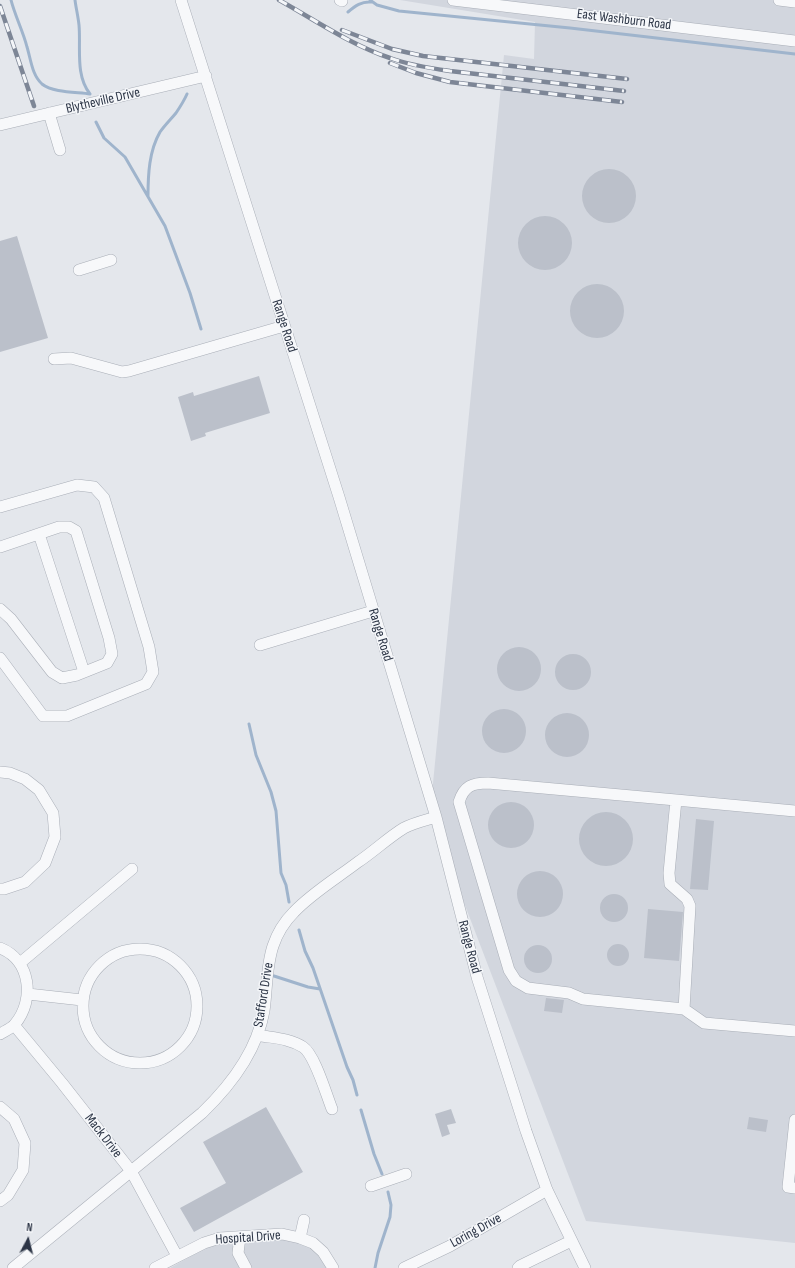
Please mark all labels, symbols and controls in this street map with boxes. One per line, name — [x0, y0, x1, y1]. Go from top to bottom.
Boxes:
street label: East Washburn Road — [576, 6, 672, 34]
street label: Blytheville Drive — [64, 84, 142, 118]
street label: Range Road — [268, 298, 300, 354]
street label: Range Road — [364, 607, 396, 663]
street label: Range Road — [454, 919, 484, 975]
street label: Stafford Drive — [251, 961, 277, 1029]
street label: Mack Drive — [81, 1111, 125, 1161]
street label: Loring Drive — [448, 1210, 504, 1252]
north arrow — [8, 1220, 48, 1260]
text: N — [26, 1221, 33, 1234]
street label: Hospital Drive — [215, 1227, 281, 1249]

